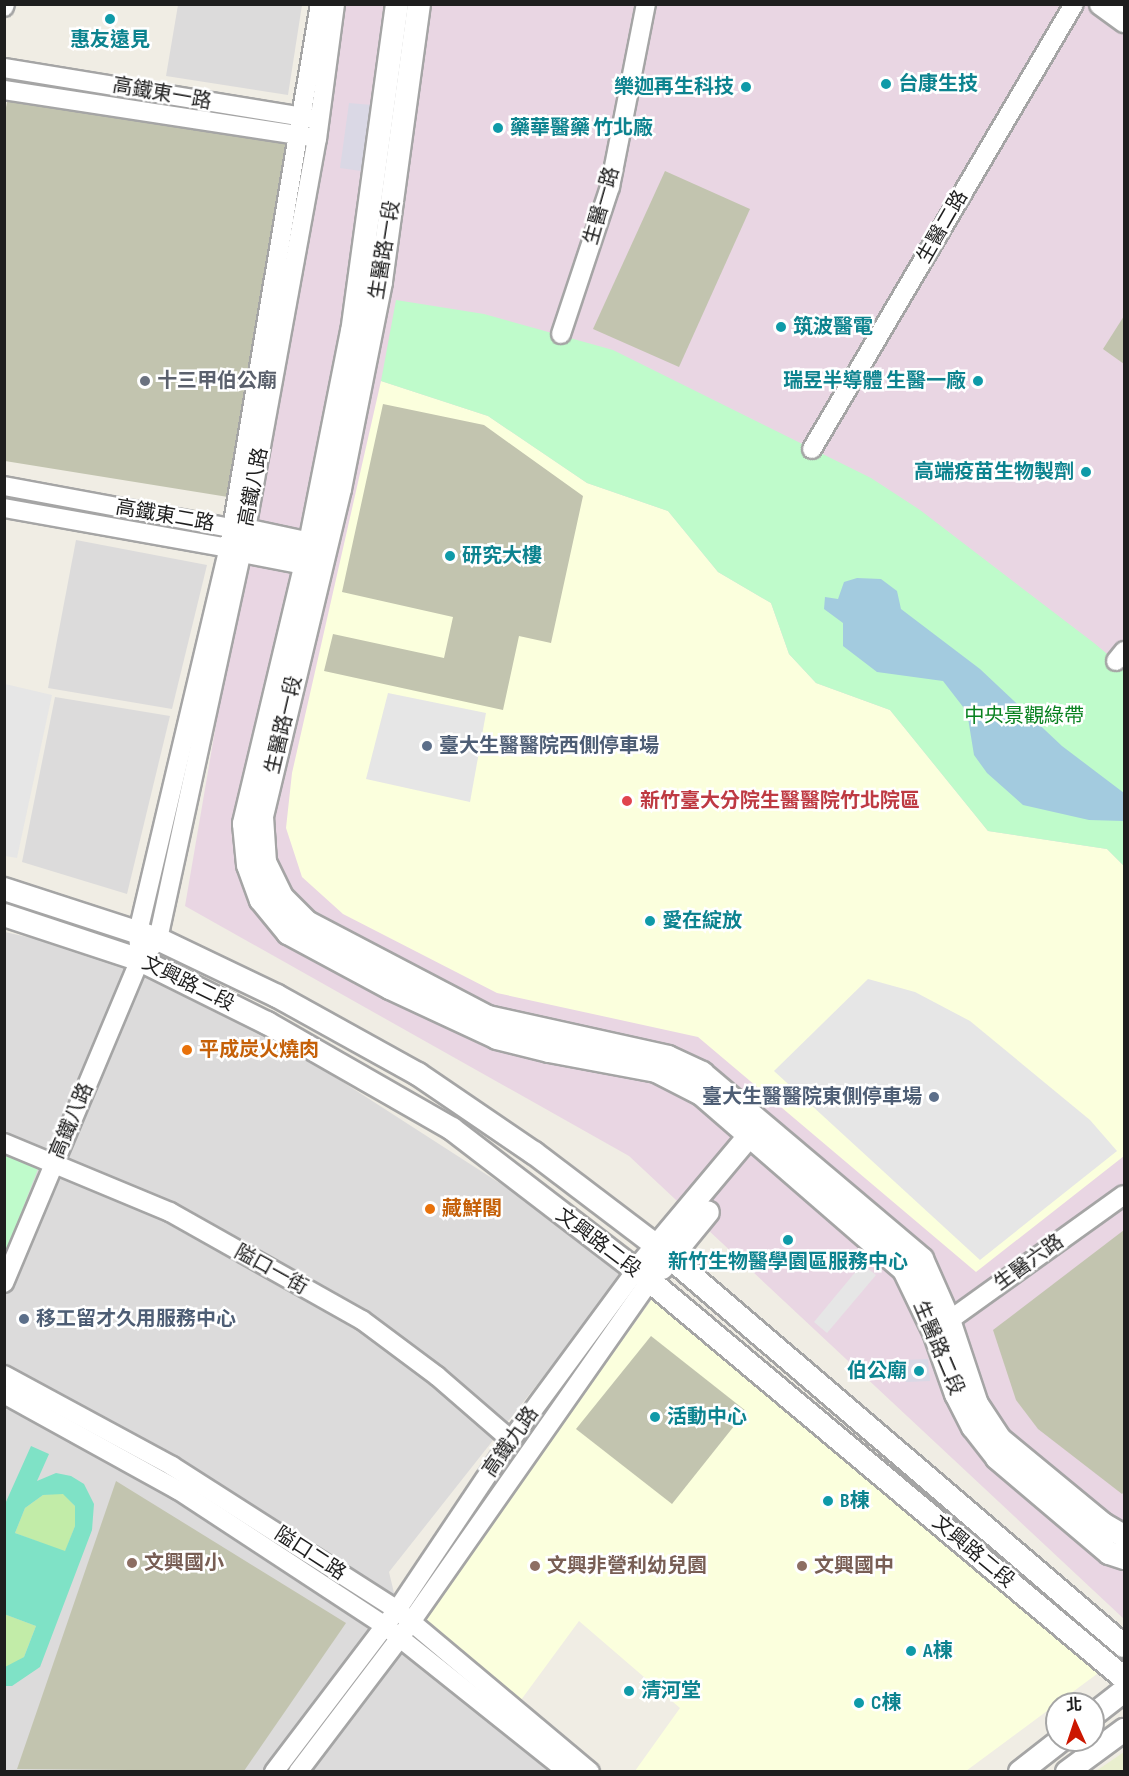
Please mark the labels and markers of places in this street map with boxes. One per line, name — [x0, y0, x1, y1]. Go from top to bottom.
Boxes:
marker: 惠友遠見 — [103, 12, 117, 26]
place label: 惠友遠見 — [70, 28, 150, 52]
place label: 台康生技 — [898, 72, 978, 96]
place label: 樂迦再生科技 — [614, 75, 734, 99]
marker: 台康生技 — [879, 77, 893, 91]
marker: 樂迦再生科技 — [739, 80, 753, 94]
place label: 藥華醫藥 竹北廠 — [510, 116, 653, 140]
marker: 藥華醫藥 竹北廠 — [491, 121, 505, 135]
place label: 筑波醫電 — [793, 315, 873, 339]
marker: 筑波醫電 — [774, 320, 788, 334]
place label: 十三甲伯公廟 — [157, 369, 277, 393]
place label: 瑞昱半導體 生醫一廠 — [783, 369, 966, 393]
marker: 十三甲伯公廟 — [138, 374, 152, 388]
marker: 瑞昱半導體 生醫一廠 — [971, 374, 985, 388]
place label: 高端疫苗生物製劑 — [914, 460, 1074, 484]
marker: 高端疫苗生物製劑 — [1079, 465, 1093, 479]
place label: 研究大樓 — [462, 544, 542, 568]
marker: 研究大樓 — [443, 549, 457, 563]
place label: 臺大生醫醫院西側停車場 — [439, 734, 659, 758]
marker: 臺大生醫醫院西側停車場 — [420, 739, 434, 753]
place label: 新竹臺大分院生醫醫院竹北院區 — [640, 789, 920, 813]
marker: 新竹臺大分院生醫醫院竹北院區 — [618, 792, 636, 810]
place label: 愛在綻放 — [662, 909, 742, 933]
marker: 愛在綻放 — [643, 914, 657, 928]
place label: 平成炭火燒肉 — [199, 1038, 319, 1062]
marker: 平成炭火燒肉 — [180, 1043, 194, 1057]
place label: 臺大生醫醫院東側停車場 — [702, 1085, 922, 1109]
marker: 臺大生醫醫院東側停車場 — [927, 1090, 941, 1104]
place label: 藏鮮閣 — [442, 1197, 502, 1221]
marker: 藏鮮閣 — [423, 1202, 437, 1216]
marker: 新竹生物醫學園區服務中心 — [781, 1233, 795, 1247]
place label: 新竹生物醫學園區服務中心 — [668, 1250, 908, 1274]
place label: 移工留才久用服務中心 — [36, 1307, 236, 1331]
marker: 移工留才久用服務中心 — [17, 1312, 31, 1326]
place label: 伯公廟 — [847, 1359, 907, 1383]
marker: 伯公廟 — [912, 1364, 926, 1378]
place label: 活動中心 — [667, 1405, 747, 1429]
marker: 活動中心 — [648, 1410, 662, 1424]
place label: B棟 — [840, 1489, 869, 1513]
marker: B棟 — [821, 1494, 835, 1508]
place label: 文興國小 — [144, 1551, 224, 1575]
place label: 文興非營利幼兒園 — [547, 1554, 707, 1578]
place label: 文興國中 — [814, 1554, 894, 1578]
marker: 文興國小 — [125, 1556, 139, 1570]
marker: 文興非營利幼兒園 — [528, 1559, 542, 1573]
marker: 文興國中 — [795, 1559, 809, 1573]
place label: A棟 — [923, 1639, 953, 1663]
marker: A棟 — [904, 1644, 918, 1658]
place label: 清河堂 — [641, 1679, 701, 1703]
marker: 清河堂 — [622, 1684, 636, 1698]
place label: C棟 — [871, 1691, 901, 1715]
marker: C棟 — [852, 1696, 866, 1710]

